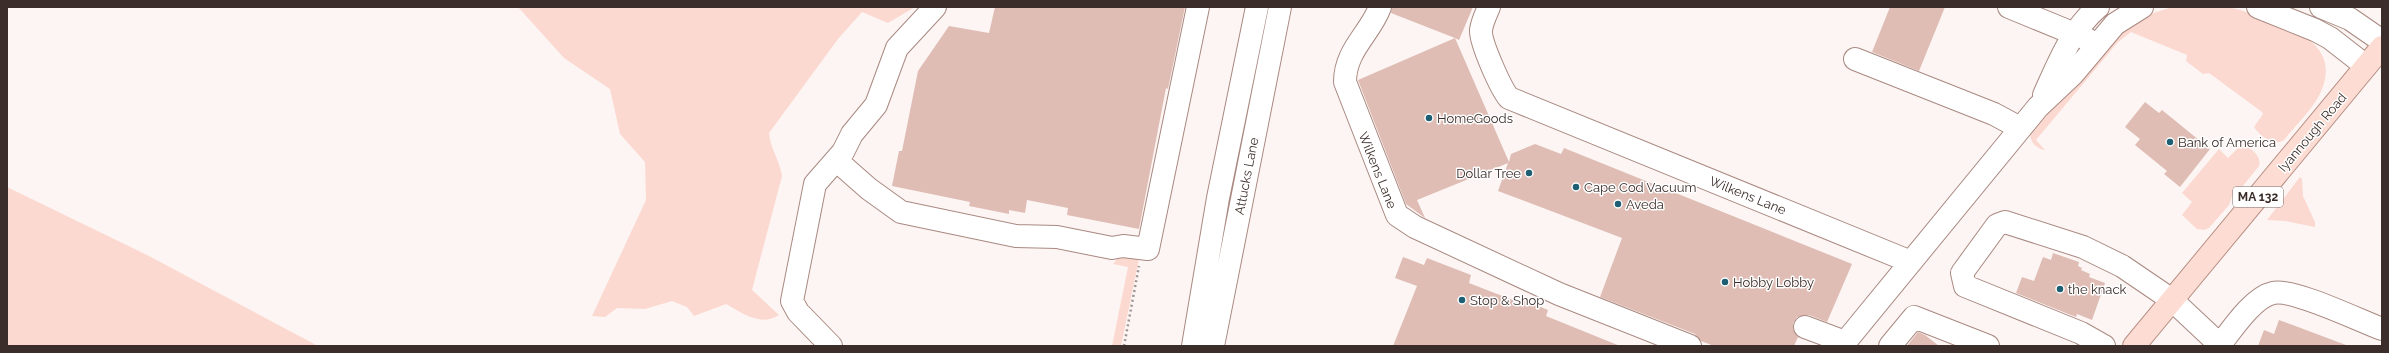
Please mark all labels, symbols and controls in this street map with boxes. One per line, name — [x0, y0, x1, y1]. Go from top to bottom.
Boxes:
street label: Iyannough Road — [2275, 90, 2350, 175]
place label: HomeGoods — [1437, 111, 1513, 126]
marker: HomeGoods — [1424, 113, 1434, 123]
street label: Wilkens Lane — [1355, 130, 1400, 211]
place label: Bank of America — [2178, 135, 2276, 150]
street label: Attucks Lane — [1232, 136, 1261, 216]
marker: Bank of America — [2165, 137, 2175, 147]
place label: Dollar Tree — [1456, 166, 1521, 181]
marker: Dollar Tree — [1524, 168, 1534, 178]
street label: Wilkens Lane — [1707, 173, 1789, 218]
place label: Cape Cod Vacuum — [1584, 180, 1696, 195]
marker: Cape Cod Vacuum — [1571, 182, 1581, 192]
road number: MA 132 — [2233, 187, 2283, 207]
place label: Aveda — [1626, 197, 1664, 212]
marker: Aveda — [1613, 199, 1623, 209]
place label: Hobby Lobby — [1733, 275, 1814, 290]
marker: Hobby Lobby — [1720, 277, 1730, 287]
place label: the knack — [2068, 282, 2127, 297]
marker: the knack — [2055, 284, 2065, 294]
place label: Stop & Shop — [1470, 293, 1544, 308]
marker: Stop & Shop — [1457, 295, 1467, 305]

